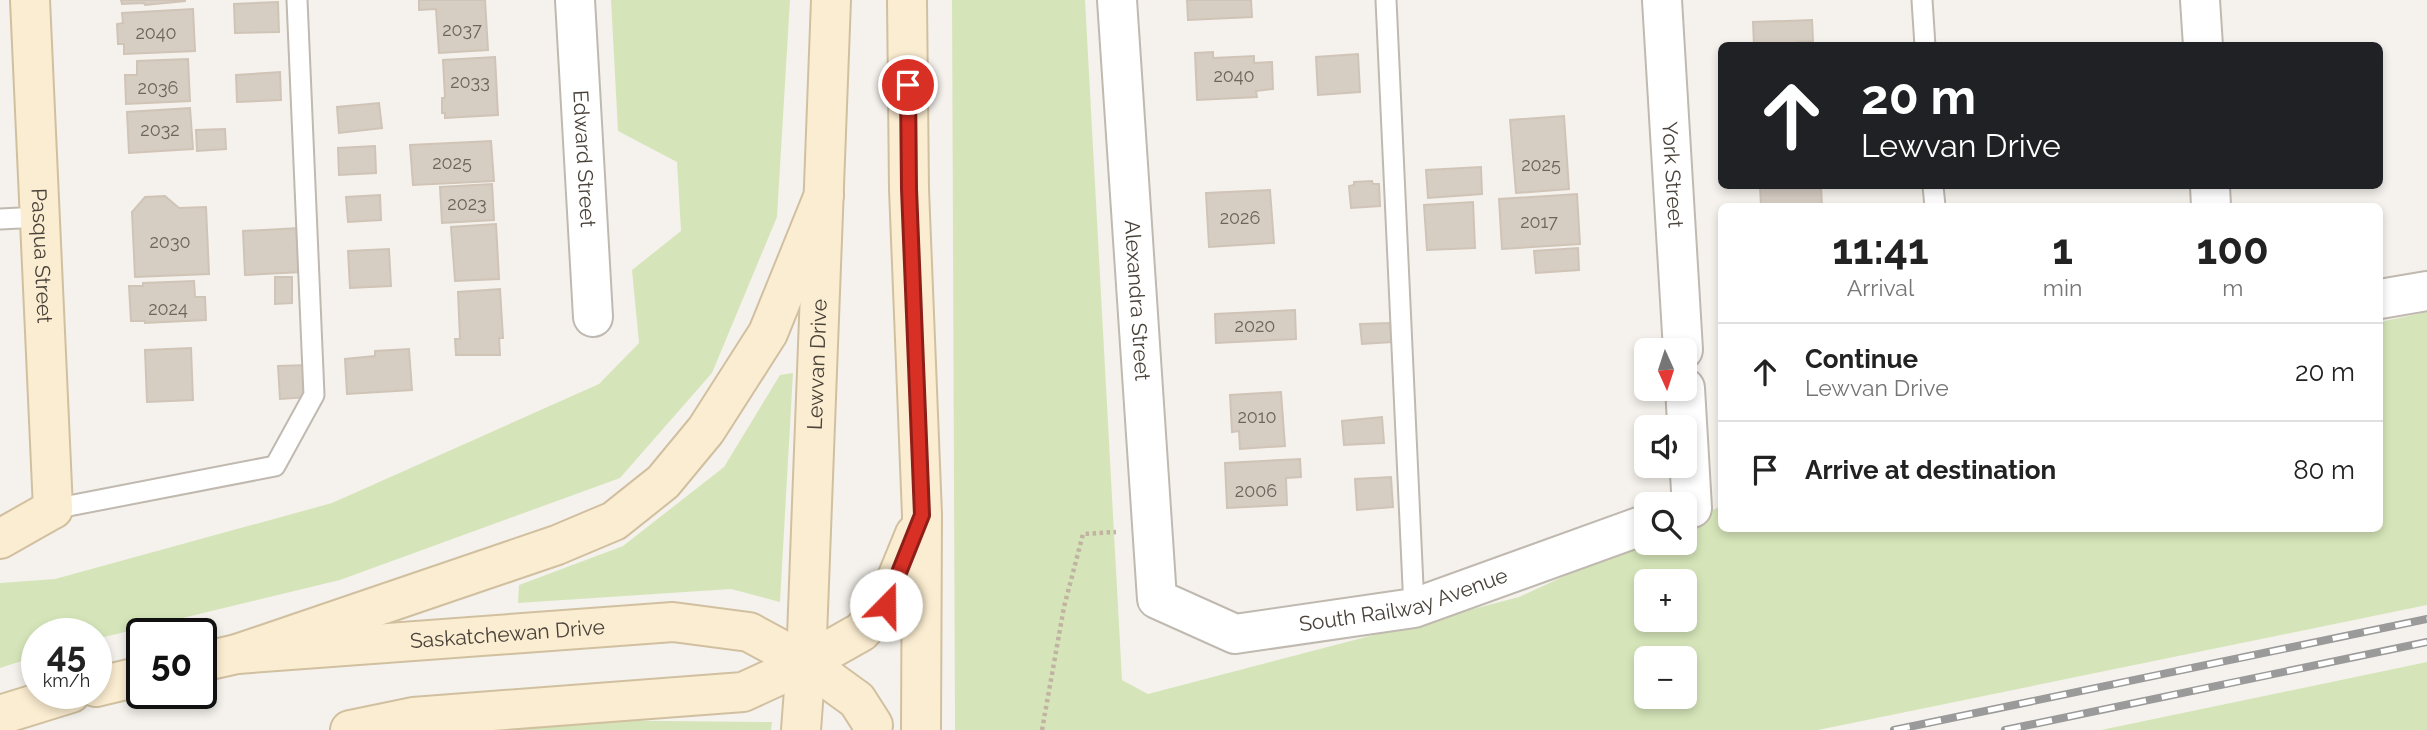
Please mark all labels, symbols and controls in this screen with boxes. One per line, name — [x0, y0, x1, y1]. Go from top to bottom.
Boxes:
house number: 2037 — [442, 19, 482, 40]
house number: 2040 — [135, 22, 177, 43]
pin — [878, 55, 938, 115]
house number: 2040 — [1213, 65, 1255, 86]
icon: arrive — [889, 66, 927, 104]
text: 20 m — [1861, 68, 1976, 125]
icon: ahead — [1746, 70, 1837, 161]
house number: 2033 — [450, 71, 490, 92]
house number: 2036 — [138, 77, 179, 98]
street label: Edward Street — [568, 89, 601, 228]
house number: 2032 — [140, 119, 180, 140]
street label: York Street — [1657, 121, 1689, 229]
text: Lewvan Drive — [1861, 127, 2061, 164]
house number: 2025 — [432, 152, 472, 173]
house number: 2025 — [1521, 154, 1561, 175]
street label: Pasqua Street — [27, 188, 58, 324]
house number: 2023 — [447, 193, 487, 214]
house number: 2026 — [1220, 207, 1260, 228]
house number: 2017 — [1520, 211, 1558, 232]
street label: Alexandra Street — [1120, 219, 1155, 382]
text: 11:41 — [1832, 225, 1929, 274]
text: 1 — [2052, 225, 2073, 274]
text: 100 — [2197, 225, 2269, 274]
house number: 2030 — [149, 231, 191, 252]
text: Arrival — [1847, 274, 1914, 301]
text: min — [2043, 274, 2082, 301]
text: m — [2222, 274, 2243, 301]
house number: 2024 — [148, 298, 188, 319]
street label: Lewvan Drive — [802, 298, 832, 430]
house number: 2020 — [1235, 315, 1275, 336]
north arrow — [1634, 338, 1698, 401]
map controls — [1634, 338, 1697, 709]
text: Continue — [1805, 344, 1918, 374]
icon: ahead — [1746, 353, 1784, 391]
text: 20 m — [2295, 357, 2355, 387]
text: Lewvan Drive — [1805, 374, 1949, 401]
house number: 2010 — [1237, 406, 1277, 427]
button: sound — [1634, 415, 1697, 478]
icon: arrive — [1746, 451, 1784, 489]
text: Arrive at destination — [1805, 455, 2056, 485]
text: 80 m — [2293, 455, 2355, 485]
house number: 2006 — [1235, 480, 1277, 501]
button: search — [1634, 492, 1697, 555]
street label: South Railway Avenue — [1297, 562, 1511, 637]
position arrow — [849, 568, 923, 642]
button: + — [1634, 569, 1697, 632]
street label: Saskatchewan Drive — [409, 614, 606, 653]
speed limit sign: 50 — [126, 618, 217, 709]
text: 45 — [47, 634, 86, 675]
button: − — [1634, 646, 1697, 709]
text: km/h — [43, 670, 90, 691]

